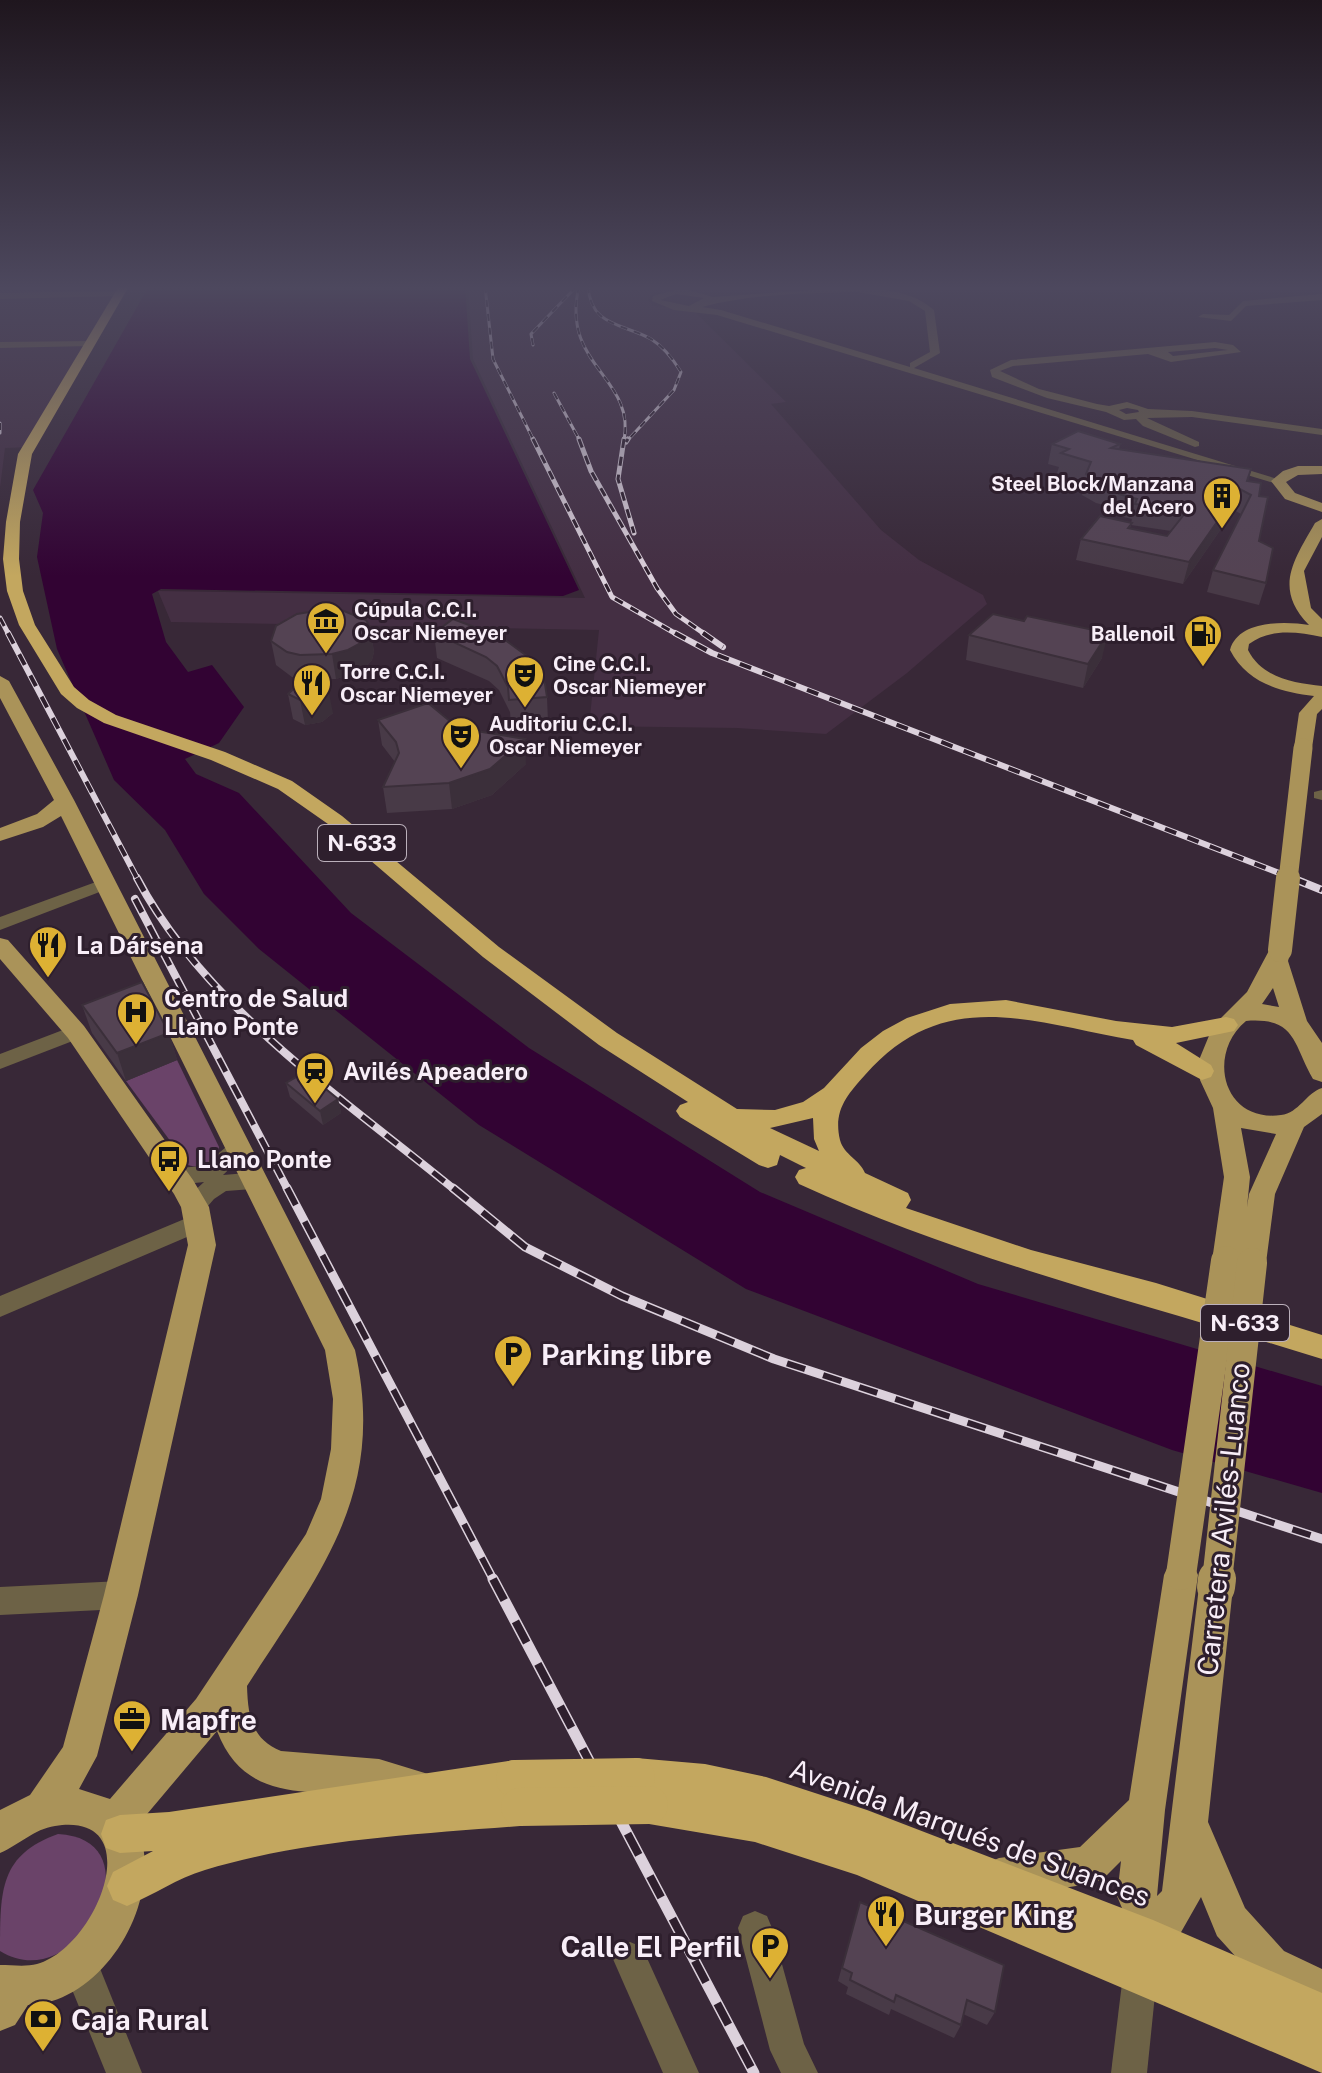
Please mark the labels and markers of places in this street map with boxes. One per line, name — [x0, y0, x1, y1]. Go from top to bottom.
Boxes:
place label: Steel Block/Manzana del Acero — [991, 472, 1194, 519]
building icon: Steel Block/Manzana del Acero — [1201, 475, 1243, 530]
place label: Cúpula C.C.I. Oscar Niemeyer — [354, 598, 507, 645]
museum icon: Cúpula C.C.I. Oscar Niemeyer — [305, 600, 347, 655]
fuel station icon: Ballenoil — [1182, 613, 1224, 668]
place label: Ballenoil — [1091, 622, 1175, 646]
place label: Cine C.C.I. Oscar Niemeyer — [553, 652, 706, 699]
theatre icon: Cine C.C.I. Oscar Niemeyer — [504, 654, 546, 709]
place label: Torre C.C.I. Oscar Niemeyer — [340, 660, 493, 707]
restaurant icon: Torre C.C.I. Oscar Niemeyer — [291, 662, 333, 717]
place label: Auditoriu C.C.I. Oscar Niemeyer — [489, 712, 642, 759]
theatre icon: Auditoriu C.C.I. Oscar Niemeyer — [440, 715, 482, 770]
restaurant icon: La Dársena — [27, 924, 69, 979]
place label: La Dársena — [76, 931, 204, 959]
place label: Centro de Salud Llano Ponte — [164, 984, 348, 1040]
hospital icon: Centro de Salud Llano Ponte — [115, 991, 157, 1046]
station icon: Avilés Apeadero — [294, 1050, 336, 1105]
place label: Avilés Apeadero — [343, 1057, 528, 1085]
bus stop icon: Llano Ponte — [148, 1138, 190, 1193]
place label: Llano Ponte — [197, 1145, 332, 1173]
parking icon: Parking libre — [492, 1333, 534, 1388]
place label: Parking libre — [541, 1338, 712, 1371]
office icon: Mapfre — [111, 1698, 153, 1753]
place label: Mapfre — [160, 1703, 257, 1736]
restaurant icon: Burger King — [865, 1893, 907, 1948]
place label: Burger King — [914, 1898, 1074, 1931]
parking icon: Calle El Perfil — [749, 1925, 791, 1980]
place label: Calle El Perfil — [561, 1930, 742, 1963]
bank icon: Caja Rural — [22, 1998, 64, 2053]
place label: Caja Rural — [71, 2003, 209, 2036]

